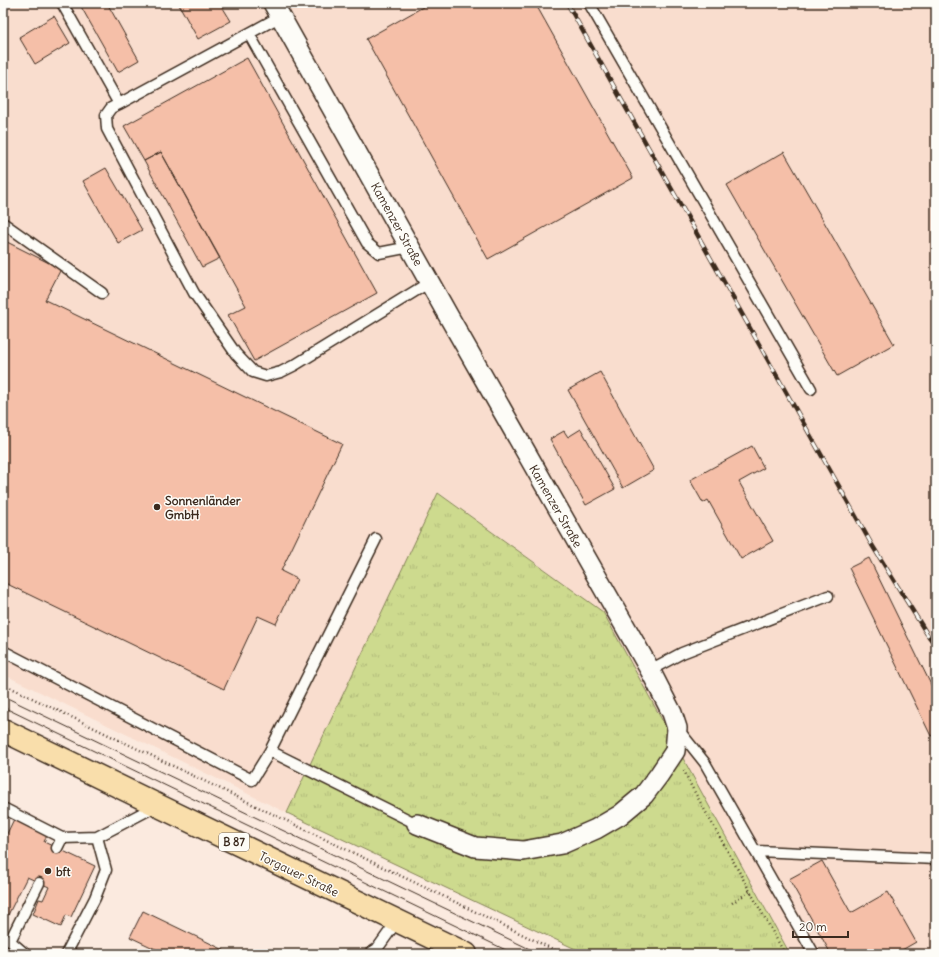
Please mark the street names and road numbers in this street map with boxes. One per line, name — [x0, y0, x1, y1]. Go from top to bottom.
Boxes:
street label: Kamenzer Straße — [368, 180, 426, 268]
street label: Kamenzer Straße — [526, 462, 586, 550]
road number: B 87 — [219, 833, 249, 851]
street label: Torgauer Straße — [257, 848, 341, 900]

